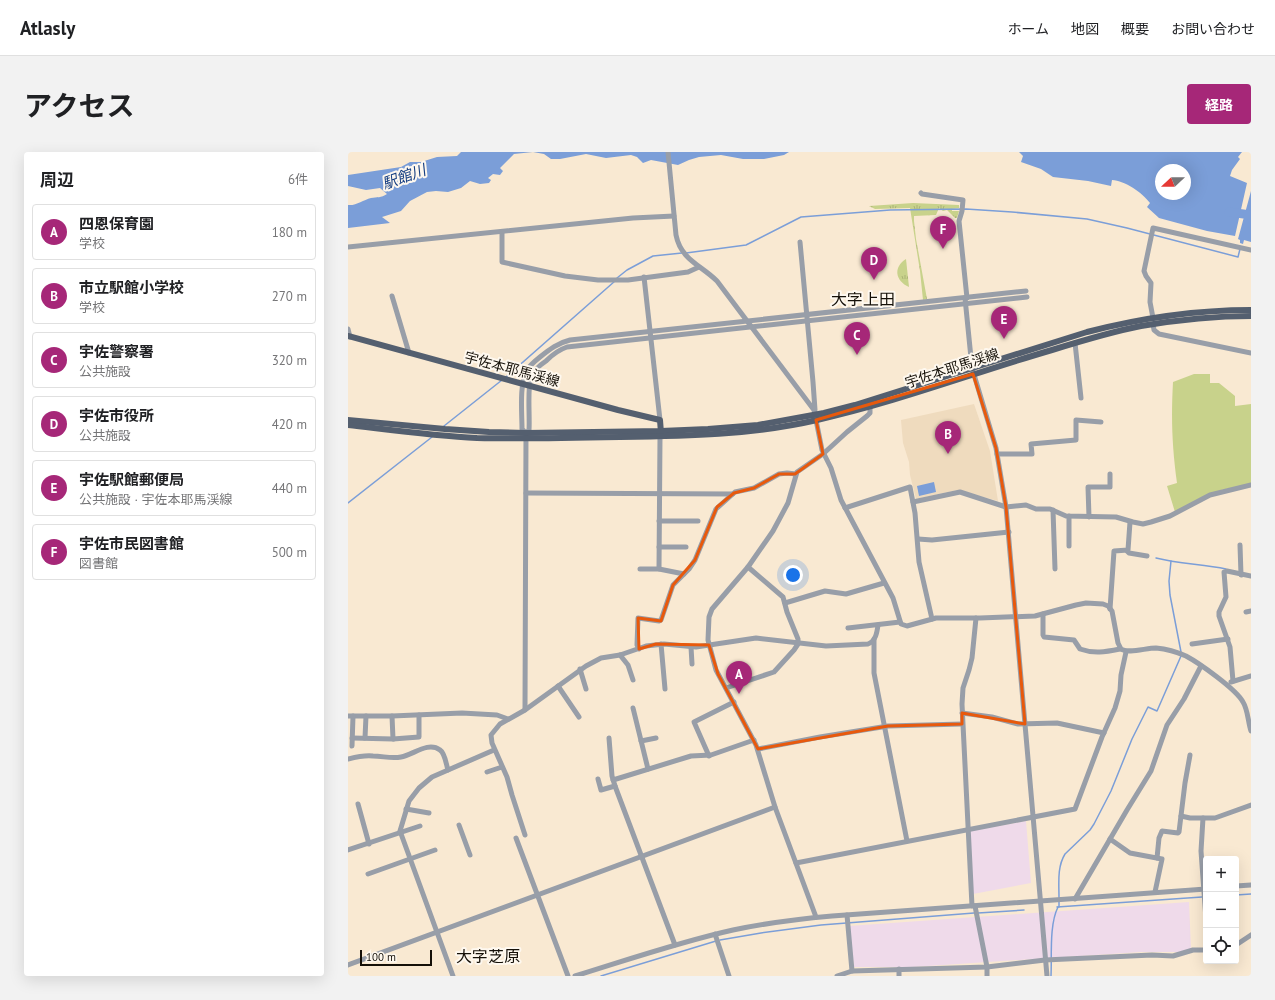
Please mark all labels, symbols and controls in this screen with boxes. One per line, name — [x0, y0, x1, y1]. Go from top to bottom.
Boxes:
text: Atlasly — [20, 16, 75, 40]
text: ホーム — [1007, 20, 1049, 38]
text: 地図 — [1071, 20, 1099, 38]
text: 概要 — [1121, 20, 1149, 38]
text: お問い合わせ — [1171, 20, 1255, 38]
button: 経路 — [1187, 84, 1251, 124]
text: アクセス — [24, 87, 135, 124]
water label: 駅館川 — [379, 159, 430, 193]
north arrow — [1155, 164, 1191, 200]
text: 周辺 — [40, 169, 74, 191]
text: 6件 — [288, 171, 308, 188]
text: 四恩保育園 — [79, 214, 154, 233]
pin: F — [930, 216, 956, 249]
text: A — [50, 224, 58, 241]
text: 180 m — [272, 224, 307, 241]
text: 学校 — [79, 235, 105, 252]
pin: D — [861, 247, 887, 280]
text: 市立駅館小学校 — [79, 278, 184, 297]
text: B — [50, 288, 58, 305]
text: 270 m — [272, 288, 307, 305]
district label: 大字上田 — [831, 289, 895, 309]
text: 学校 — [79, 299, 105, 316]
pin: E — [991, 306, 1017, 339]
pin: C — [844, 322, 870, 355]
text: 宇佐警察署 — [79, 342, 154, 361]
street label: 宇佐本耶馬渓線 — [903, 344, 1001, 392]
street label: 宇佐本耶馬渓線 — [462, 348, 562, 390]
text: C — [50, 352, 58, 369]
text: 320 m — [272, 352, 307, 369]
text: 公共施設 — [79, 363, 131, 380]
text: 宇佐市役所 — [79, 406, 154, 425]
text: D — [50, 416, 58, 433]
text: 420 m — [272, 416, 307, 433]
pin: B — [935, 421, 961, 454]
text: 公共施設 — [79, 427, 131, 444]
text: 宇佐駅館郵便局 — [79, 470, 184, 489]
text: E — [51, 480, 57, 497]
text: 440 m — [272, 480, 307, 497]
text: 公共施設 · 宇佐本耶馬渓線 — [79, 491, 232, 508]
text: 宇佐市民図書館 — [79, 534, 184, 553]
text: F — [51, 544, 57, 561]
text: 500 m — [272, 544, 307, 561]
text: 図書館 — [79, 555, 118, 572]
your location — [783, 565, 803, 585]
pin: A — [726, 661, 752, 694]
map controls — [1203, 856, 1239, 964]
button: + — [1203, 856, 1239, 892]
button: − — [1203, 892, 1239, 928]
button: locate — [1203, 928, 1239, 964]
district label: 大字芝原 — [456, 946, 520, 966]
scale bar — [360, 948, 432, 967]
text: 100 m — [366, 950, 396, 964]

